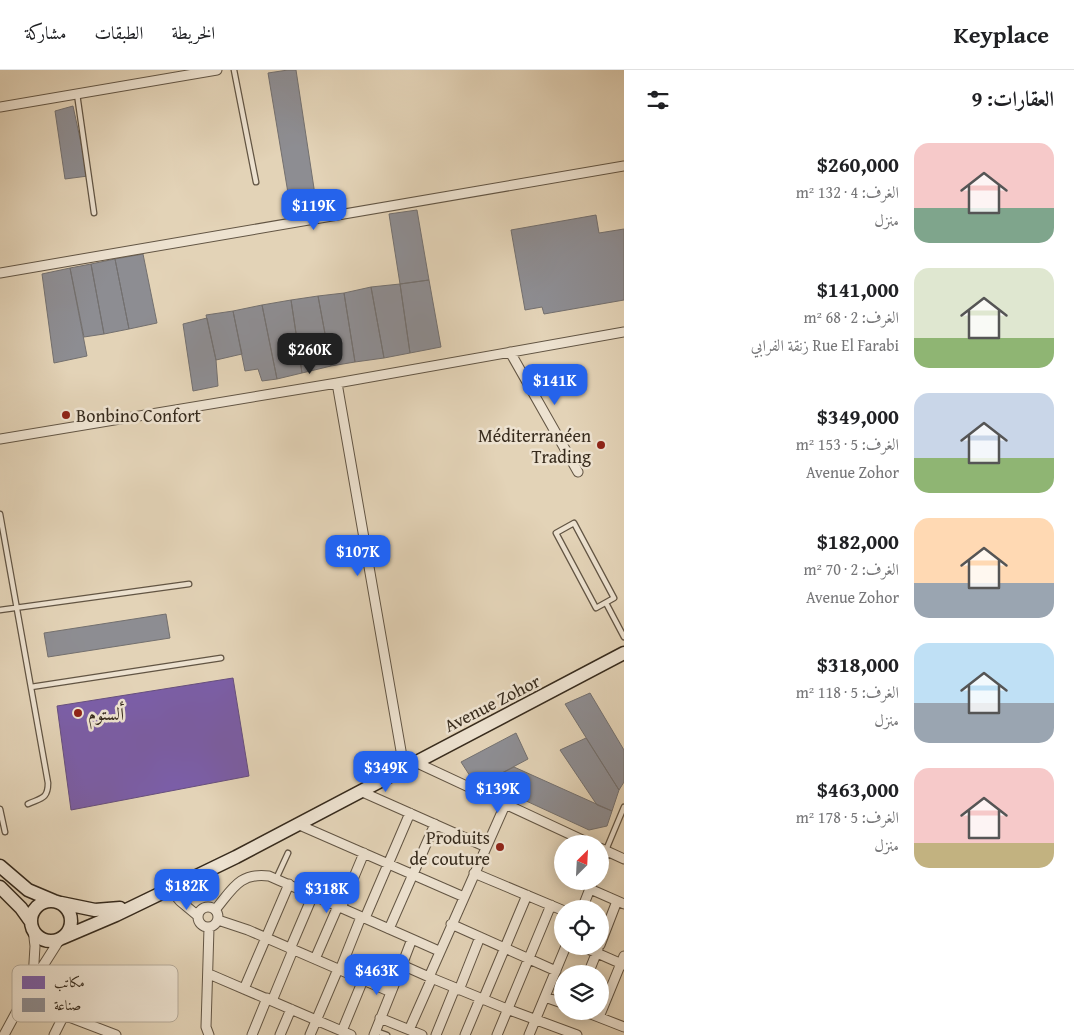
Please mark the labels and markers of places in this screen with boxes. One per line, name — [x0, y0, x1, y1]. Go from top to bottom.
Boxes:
pin: $119K — [279, 189, 349, 231]
pin: $260K — [275, 332, 345, 375]
pin: $141K — [520, 364, 590, 406]
place label: Bonbino Confort — [76, 402, 202, 429]
marker: Bonbino Confort — [60, 409, 72, 421]
place label: Méditerranéen Trading — [478, 422, 591, 470]
marker: Méditerranéen Trading — [595, 439, 607, 451]
pin: $107K — [323, 534, 393, 577]
place label: ألستوم — [88, 700, 125, 730]
marker: ألستوم — [72, 707, 84, 719]
pin: $349K — [351, 750, 421, 793]
pin: $139K — [463, 772, 533, 814]
place label: Produits de couture — [409, 824, 490, 872]
marker: Produits de couture — [494, 841, 506, 853]
pin: $182K — [152, 868, 222, 911]
pin: $318K — [292, 872, 362, 914]
pin: $463K — [342, 954, 412, 996]

